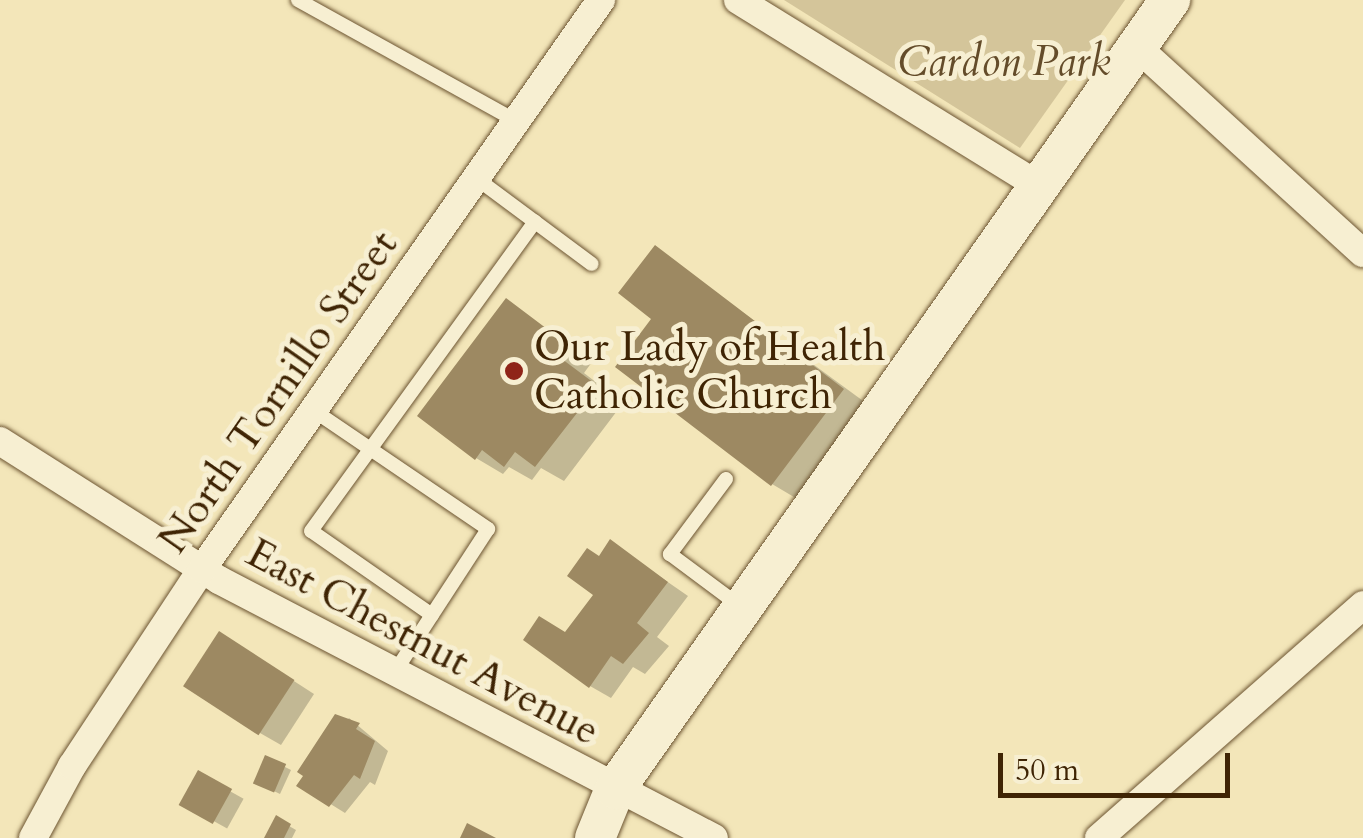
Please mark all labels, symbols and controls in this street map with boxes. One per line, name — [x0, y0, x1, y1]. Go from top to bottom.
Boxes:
park label: Cardon Park — [898, 37, 1110, 87]
street label: North Tornillo Street — [148, 221, 408, 563]
place label: Our Lady of Health Catholic Church — [534, 322, 885, 421]
marker: Our Lady of Health Catholic Church — [503, 360, 525, 382]
street label: East Chestnut Avenue — [238, 528, 608, 756]
scale bar — [1003, 733, 1236, 795]
text: 50 m — [1015, 750, 1079, 791]

